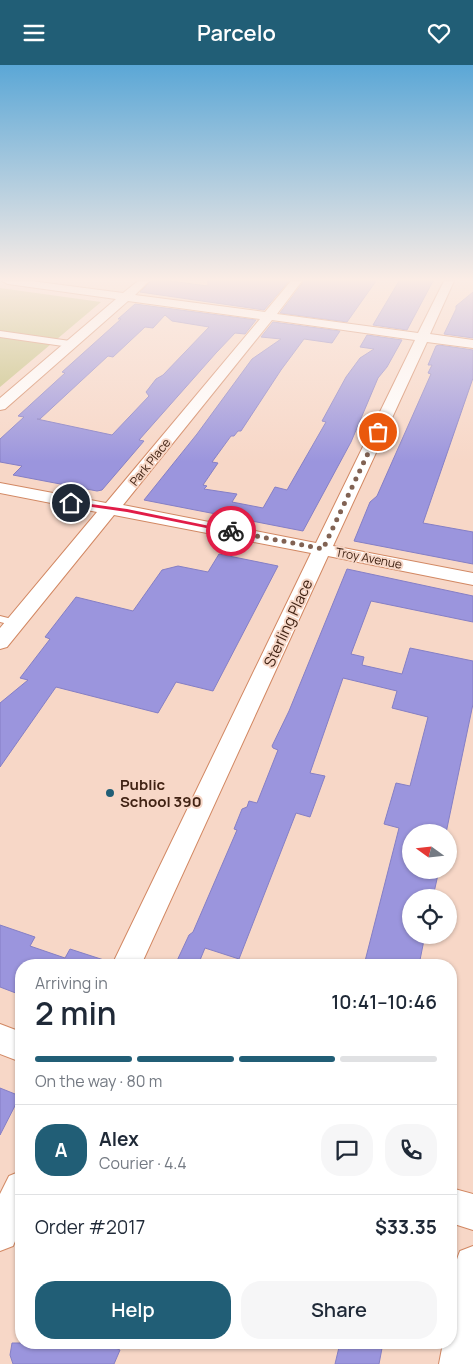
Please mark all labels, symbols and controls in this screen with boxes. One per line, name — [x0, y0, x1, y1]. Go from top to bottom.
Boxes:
text: Parcelo — [197, 18, 276, 48]
icon: menu — [20, 19, 48, 47]
icon: heart — [425, 19, 453, 47]
pin — [357, 411, 399, 453]
icon: bag — [364, 418, 392, 446]
street label: Park Place — [126, 435, 174, 489]
pin — [50, 482, 92, 524]
icon: home — [57, 489, 85, 517]
courier — [206, 506, 256, 556]
icon: bike — [217, 517, 245, 545]
street label: Troy Avenue — [334, 543, 404, 573]
street label: Sterling Place — [258, 575, 318, 670]
place label: Public School 390 — [120, 774, 202, 812]
marker: Public School 390 — [104, 787, 116, 799]
north arrow — [402, 824, 458, 879]
map controls — [402, 824, 457, 944]
button: locate — [402, 889, 457, 944]
text: Arriving in — [35, 972, 108, 994]
text: 10:41–10:46 — [331, 989, 437, 1015]
text: 2 min — [35, 991, 117, 1035]
text: On the way · 80 m — [35, 1070, 162, 1092]
button: chat — [321, 1124, 373, 1176]
button: phone — [385, 1124, 437, 1176]
text: Alex — [99, 1126, 139, 1152]
text: A — [55, 1137, 67, 1163]
text: Courier · 4.4 — [99, 1152, 187, 1174]
text: Order #2017 — [35, 1214, 145, 1240]
text: $33.35 — [375, 1214, 437, 1240]
button: Help — [35, 1281, 231, 1339]
button: Share — [241, 1281, 437, 1339]

